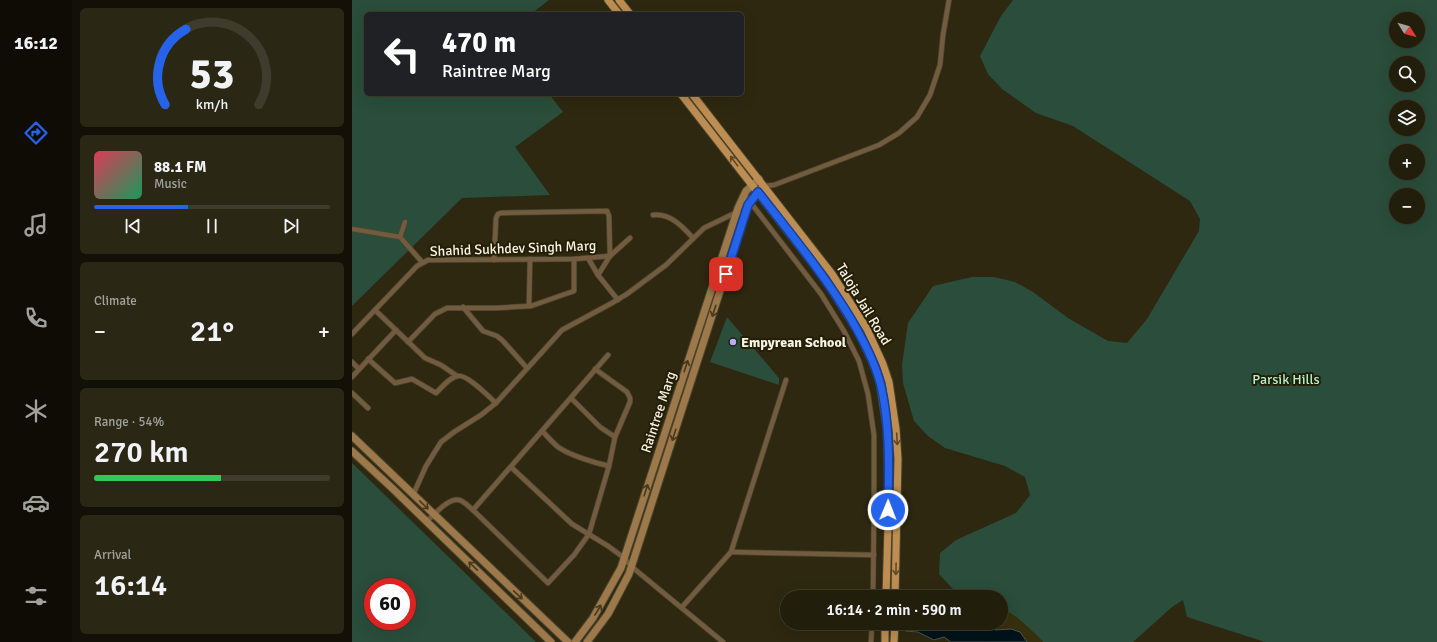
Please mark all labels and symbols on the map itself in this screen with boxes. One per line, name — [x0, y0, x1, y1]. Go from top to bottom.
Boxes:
north arrow — [1389, 12, 1425, 48]
one-way arrow — [729, 156, 738, 167]
street label: Shahid Sukhdev Singh Marg — [430, 237, 596, 260]
pin — [709, 257, 743, 291]
street label: Taloja Jail Road — [833, 260, 895, 348]
one-way arrow — [710, 305, 717, 318]
place label: Empyrean School — [741, 334, 847, 351]
marker: Empyrean School — [728, 337, 738, 347]
one-way arrow — [683, 361, 691, 373]
street label: Raintree Marg — [637, 369, 680, 455]
park label: Parsik Hills — [1252, 371, 1320, 388]
one-way arrow — [670, 428, 677, 441]
one-way arrow — [893, 432, 901, 445]
one-way arrow — [643, 484, 651, 496]
position arrow — [867, 489, 909, 531]
one-way arrow — [419, 500, 429, 510]
one-way arrow — [468, 561, 478, 571]
one-way arrow — [892, 562, 900, 575]
speed limit sign: 60 — [364, 578, 416, 630]
one-way arrow — [513, 590, 523, 599]
one-way arrow — [594, 604, 602, 616]

